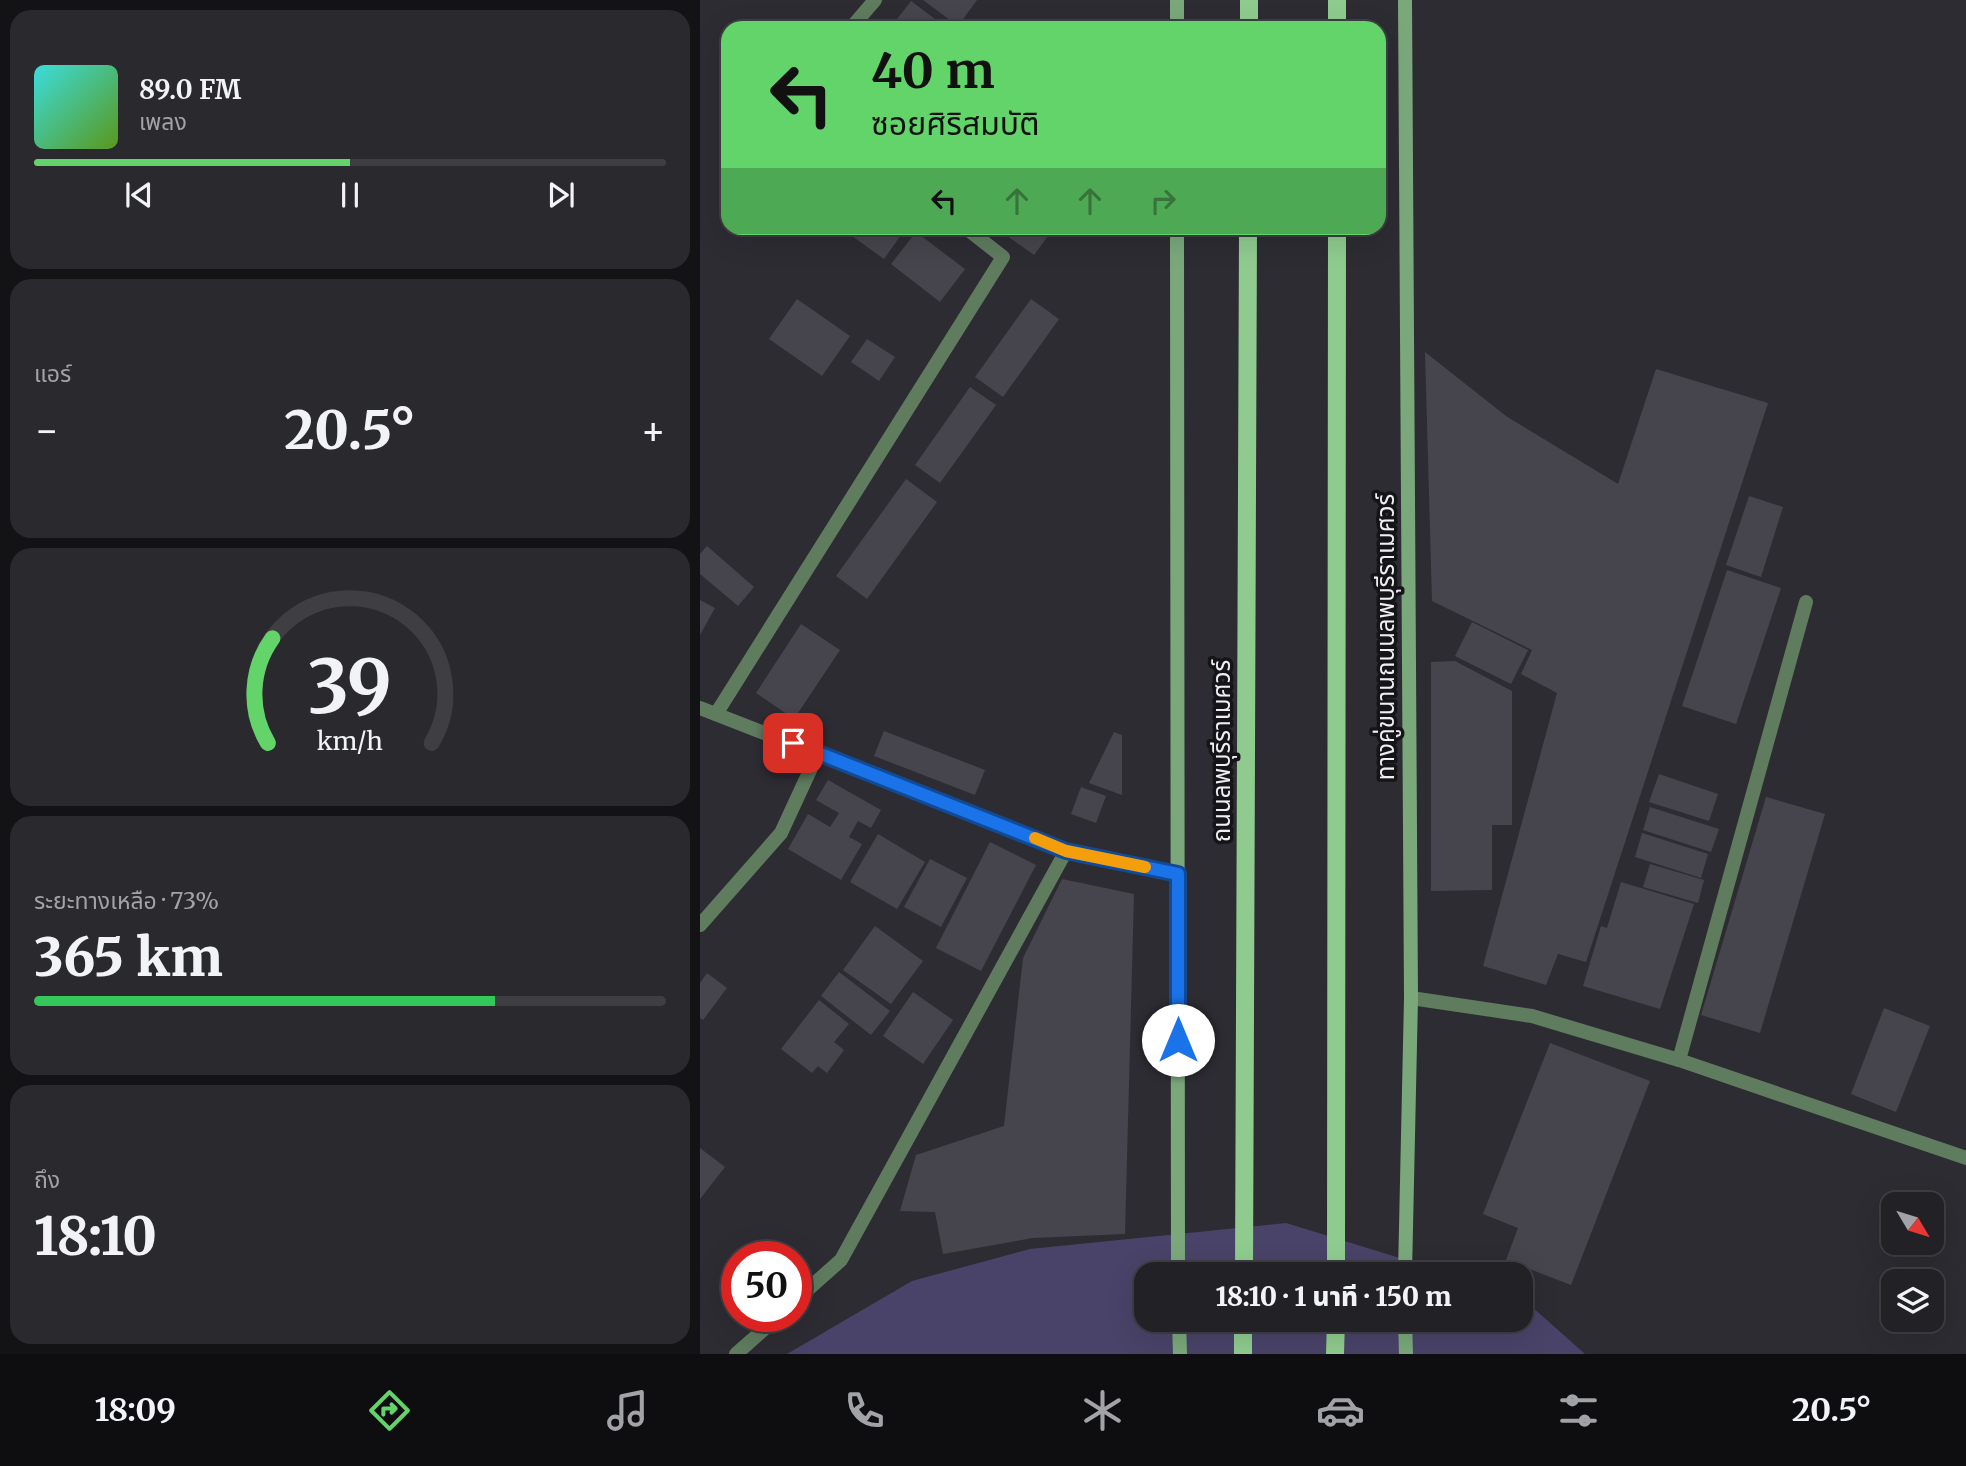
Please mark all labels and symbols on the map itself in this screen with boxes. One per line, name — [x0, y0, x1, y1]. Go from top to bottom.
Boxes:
street label: ทางคู่ขนานถนนลพบุรีราเมศวร์ — [1370, 493, 1401, 780]
street label: ถนนลพบุรีราเมศวร์ — [1206, 659, 1237, 842]
pin — [763, 713, 823, 773]
position arrow — [1141, 1003, 1215, 1077]
north arrow — [1881, 1192, 1944, 1255]
speed limit sign: 50 — [721, 1241, 812, 1332]

